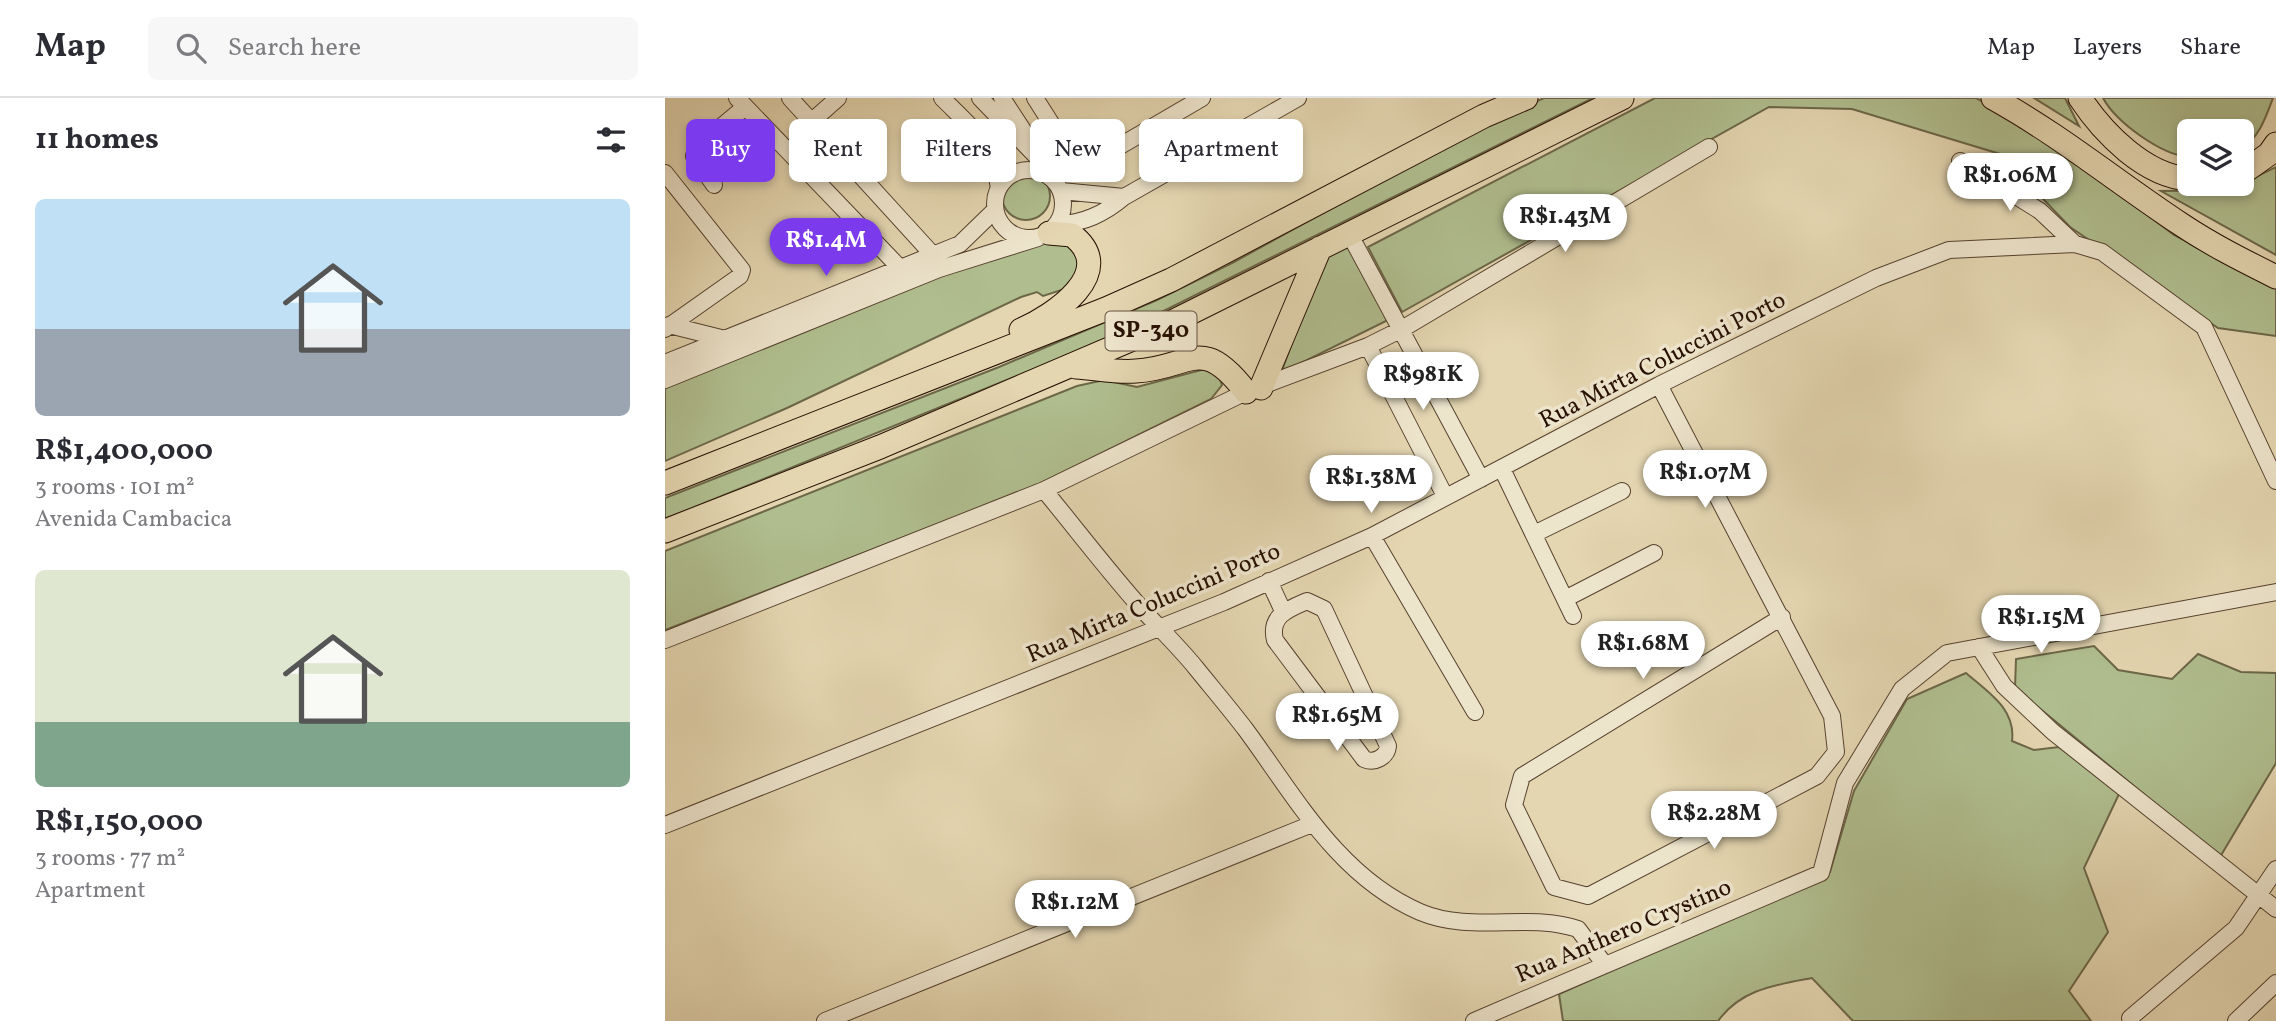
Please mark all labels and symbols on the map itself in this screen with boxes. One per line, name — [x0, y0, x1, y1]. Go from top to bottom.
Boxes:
pin: R$1.06M — [1945, 153, 2075, 213]
pin: R$1.43M — [1500, 194, 1630, 254]
pin: R$1.4M — [769, 218, 883, 278]
street label: Rua Mirta Coluccini Porto — [1534, 284, 1792, 438]
road number: SP-340 — [1105, 312, 1197, 350]
pin: R$981K — [1366, 352, 1480, 412]
pin: R$1.07M — [1640, 450, 1770, 510]
pin: R$1.38M — [1306, 456, 1436, 515]
street label: Rua Mirta Coluccini Porto — [1022, 535, 1286, 673]
pin: R$1.15M — [1976, 596, 2106, 655]
pin: R$1.68M — [1578, 622, 1708, 681]
pin: R$1.65M — [1272, 694, 1402, 753]
pin: R$2.28M — [1649, 792, 1779, 851]
street label: Rua Anthero Crystino — [1511, 871, 1737, 993]
pin: R$1.12M — [1010, 880, 1140, 940]

